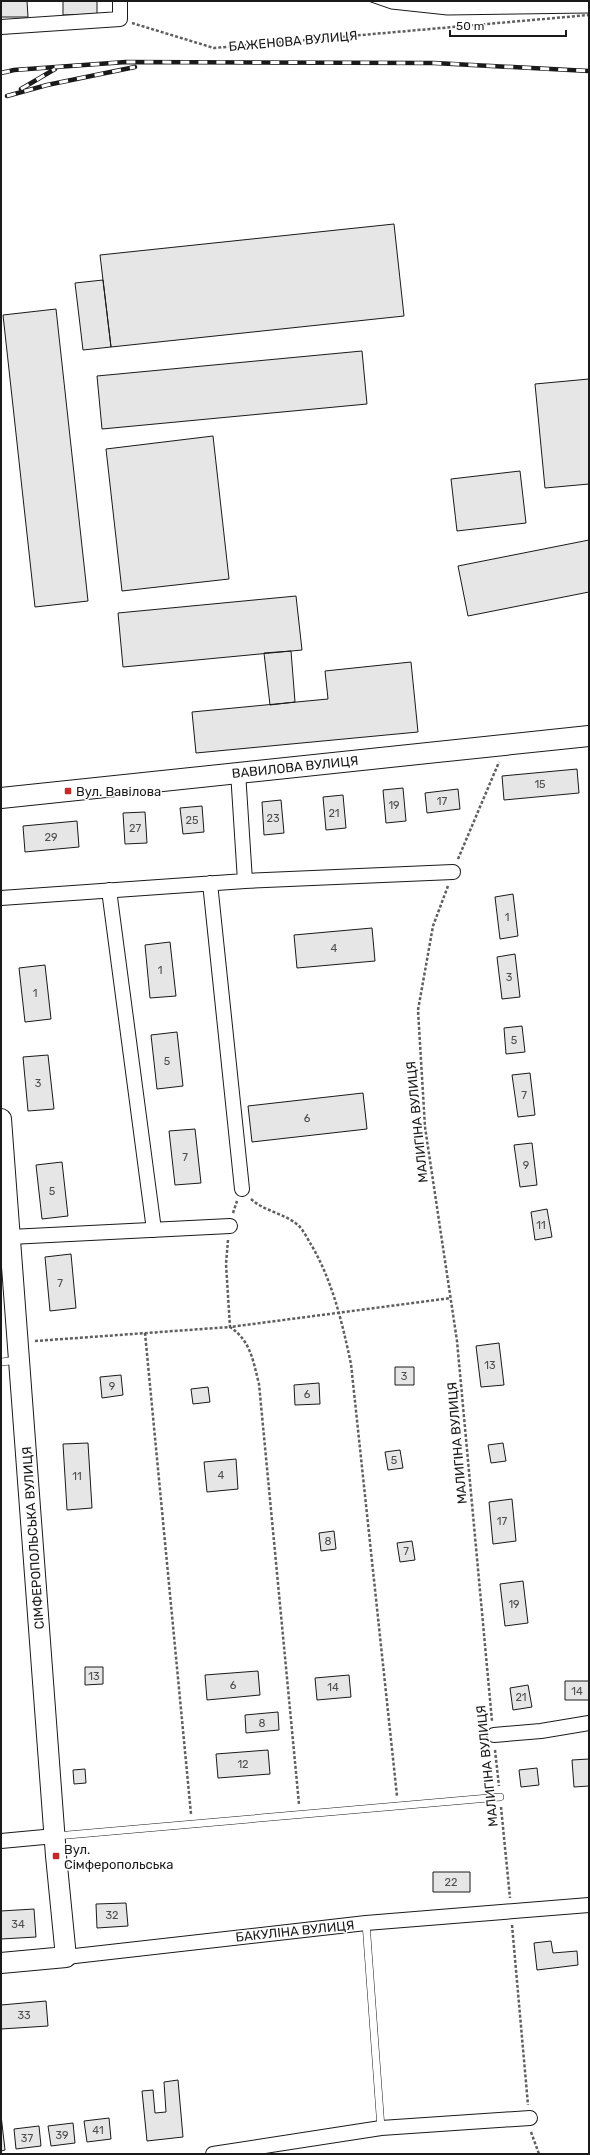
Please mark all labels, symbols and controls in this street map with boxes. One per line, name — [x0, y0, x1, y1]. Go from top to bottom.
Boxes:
scale bar — [450, 12, 566, 38]
text: 50 m — [456, 19, 484, 33]
street label: БАЖЕНОВА ВУЛИЦЯ — [228, 28, 358, 54]
street label: ВАВИЛОВА ВУЛИЦЯ — [231, 753, 359, 781]
house number: 15 — [534, 778, 546, 791]
place label: Вул. Вавілова — [76, 784, 161, 799]
marker: Вул. Вавілова — [63, 786, 73, 796]
house number: 17 — [437, 795, 448, 808]
house number: 19 — [388, 799, 400, 812]
house number: 21 — [328, 807, 340, 820]
house number: 23 — [266, 812, 280, 825]
house number: 25 — [186, 814, 199, 827]
house number: 27 — [129, 822, 141, 835]
house number: 29 — [45, 831, 57, 844]
house number: 1 — [505, 911, 509, 924]
house number: 4 — [331, 942, 338, 955]
house number: 1 — [158, 964, 162, 977]
house number: 3 — [506, 971, 513, 984]
house number: 1 — [33, 987, 37, 1000]
house number: 5 — [511, 1034, 518, 1047]
house number: 5 — [164, 1055, 171, 1068]
street label: МАЛИГІНА ВУЛИЦЯ — [403, 1060, 431, 1184]
house number: 3 — [35, 1077, 42, 1090]
house number: 7 — [521, 1089, 527, 1102]
house number: 6 — [304, 1112, 311, 1125]
house number: 7 — [182, 1151, 188, 1164]
house number: 9 — [523, 1159, 529, 1172]
house number: 5 — [49, 1185, 56, 1198]
house number: 11 — [536, 1219, 546, 1232]
house number: 7 — [57, 1277, 63, 1290]
house number: 13 — [484, 1359, 496, 1372]
house number: 3 — [401, 1370, 408, 1383]
house number: 9 — [109, 1380, 115, 1393]
street label: МАЛИГІНА ВУЛИЦЯ — [444, 1381, 470, 1505]
house number: 6 — [304, 1388, 311, 1401]
street label: СІМФЕРОПОЛЬСЬКА ВУЛИЦЯ — [19, 1446, 47, 1630]
house number: 5 — [391, 1454, 398, 1467]
house number: 4 — [218, 1469, 225, 1482]
house number: 11 — [72, 1470, 82, 1483]
house number: 17 — [497, 1515, 508, 1528]
house number: 8 — [325, 1535, 332, 1548]
house number: 7 — [403, 1545, 409, 1558]
house number: 19 — [508, 1598, 520, 1611]
house number: 13 — [88, 1670, 100, 1683]
house number: 6 — [230, 1679, 237, 1692]
house number: 14 — [327, 1681, 339, 1694]
house number: 14 — [571, 1685, 583, 1698]
house number: 21 — [515, 1691, 527, 1704]
street label: МАЛИГІНА ВУЛИЦЯ — [473, 1704, 501, 1828]
house number: 8 — [259, 1717, 266, 1730]
house number: 12 — [237, 1758, 249, 1771]
place label: Вул. Сімферопольська — [64, 1842, 173, 1872]
marker: Вул. Сімферопольська — [51, 1851, 61, 1861]
house number: 22 — [445, 1876, 457, 1889]
house number: 32 — [105, 1909, 119, 1922]
street label: БАКУЛІНА ВУЛИЦЯ — [235, 1917, 355, 1945]
house number: 34 — [11, 1918, 25, 1931]
house number: 33 — [17, 2009, 31, 2022]
house number: 41 — [92, 2124, 104, 2137]
house number: 39 — [55, 2129, 69, 2142]
house number: 37 — [21, 2132, 33, 2145]

